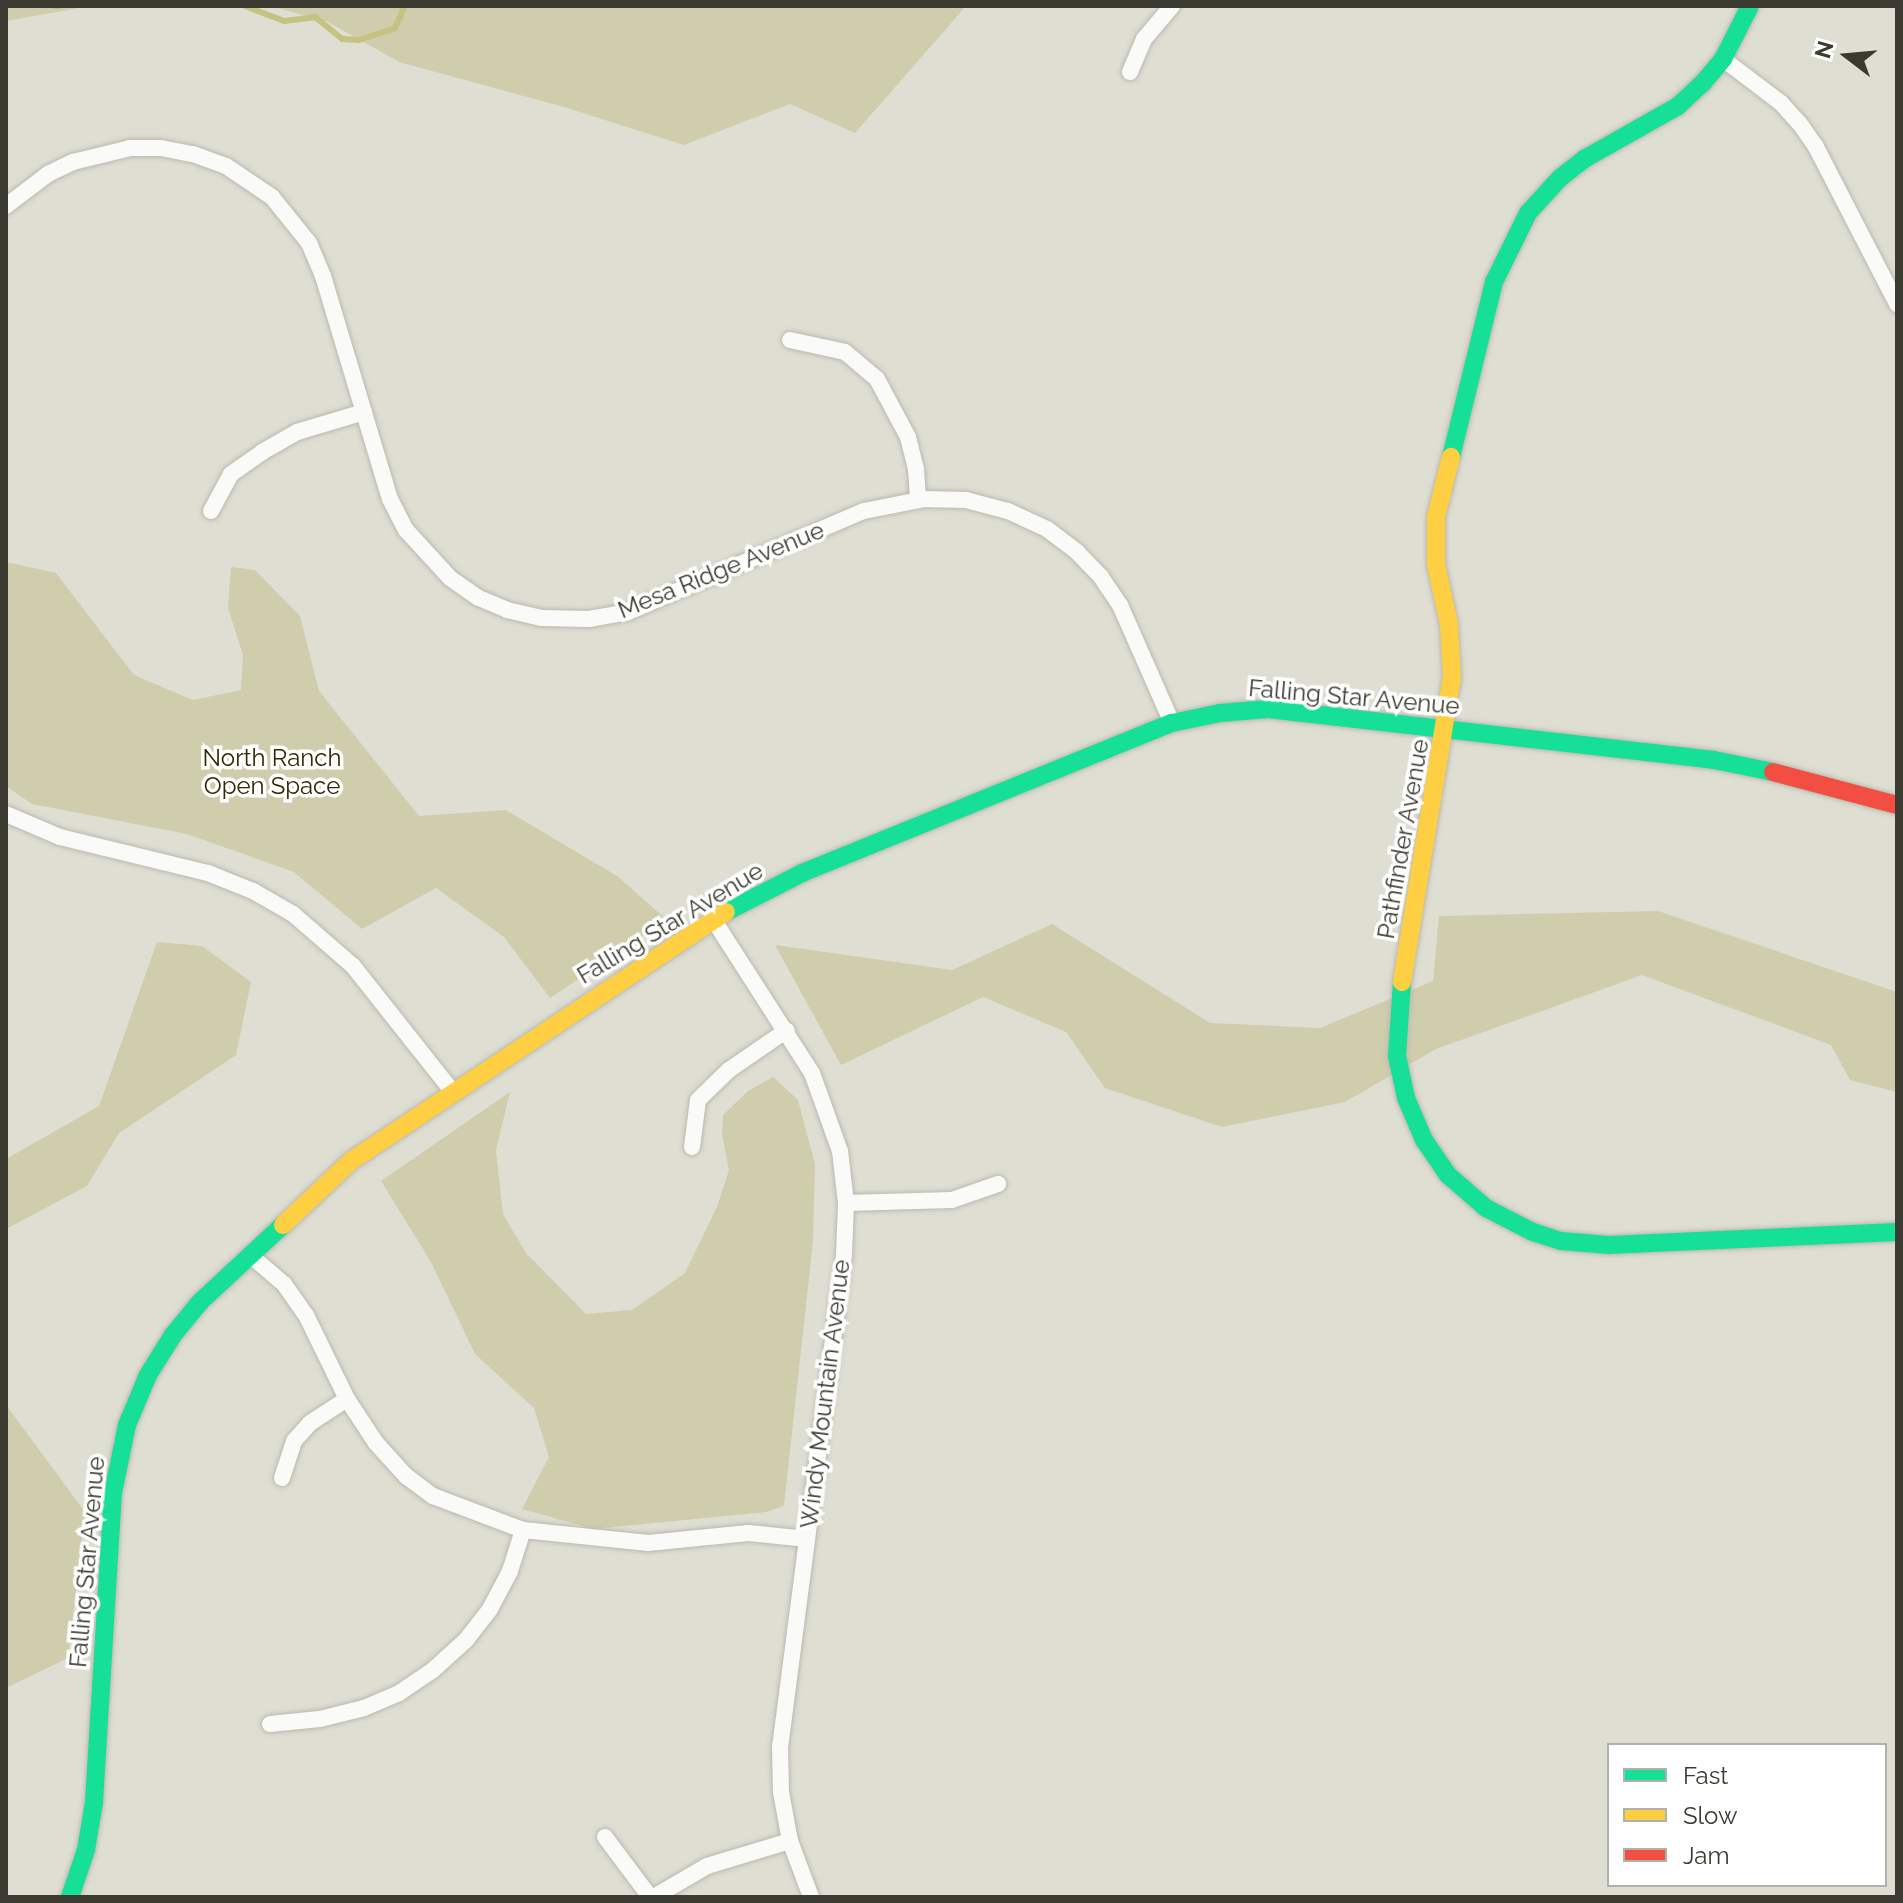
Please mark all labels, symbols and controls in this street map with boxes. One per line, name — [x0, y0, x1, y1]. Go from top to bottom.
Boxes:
north arrow — [1807, 16, 1887, 96]
text: N — [1809, 38, 1839, 61]
street label: Mesa Ridge Avenue — [613, 515, 829, 625]
street label: Falling Star Avenue — [1247, 673, 1461, 721]
street label: Pathfinder Avenue — [1371, 736, 1435, 942]
park label: North Ranch Open Space — [203, 744, 341, 800]
street label: Falling Star Avenue — [571, 856, 769, 990]
street label: Windy Mountain Avenue — [794, 1257, 856, 1531]
street label: Falling Star Avenue — [63, 1455, 111, 1669]
legend — [1607, 1743, 1887, 1887]
text: Fast — [1683, 1761, 1728, 1790]
text: Slow — [1683, 1801, 1737, 1830]
text: Jam — [1683, 1841, 1729, 1870]

